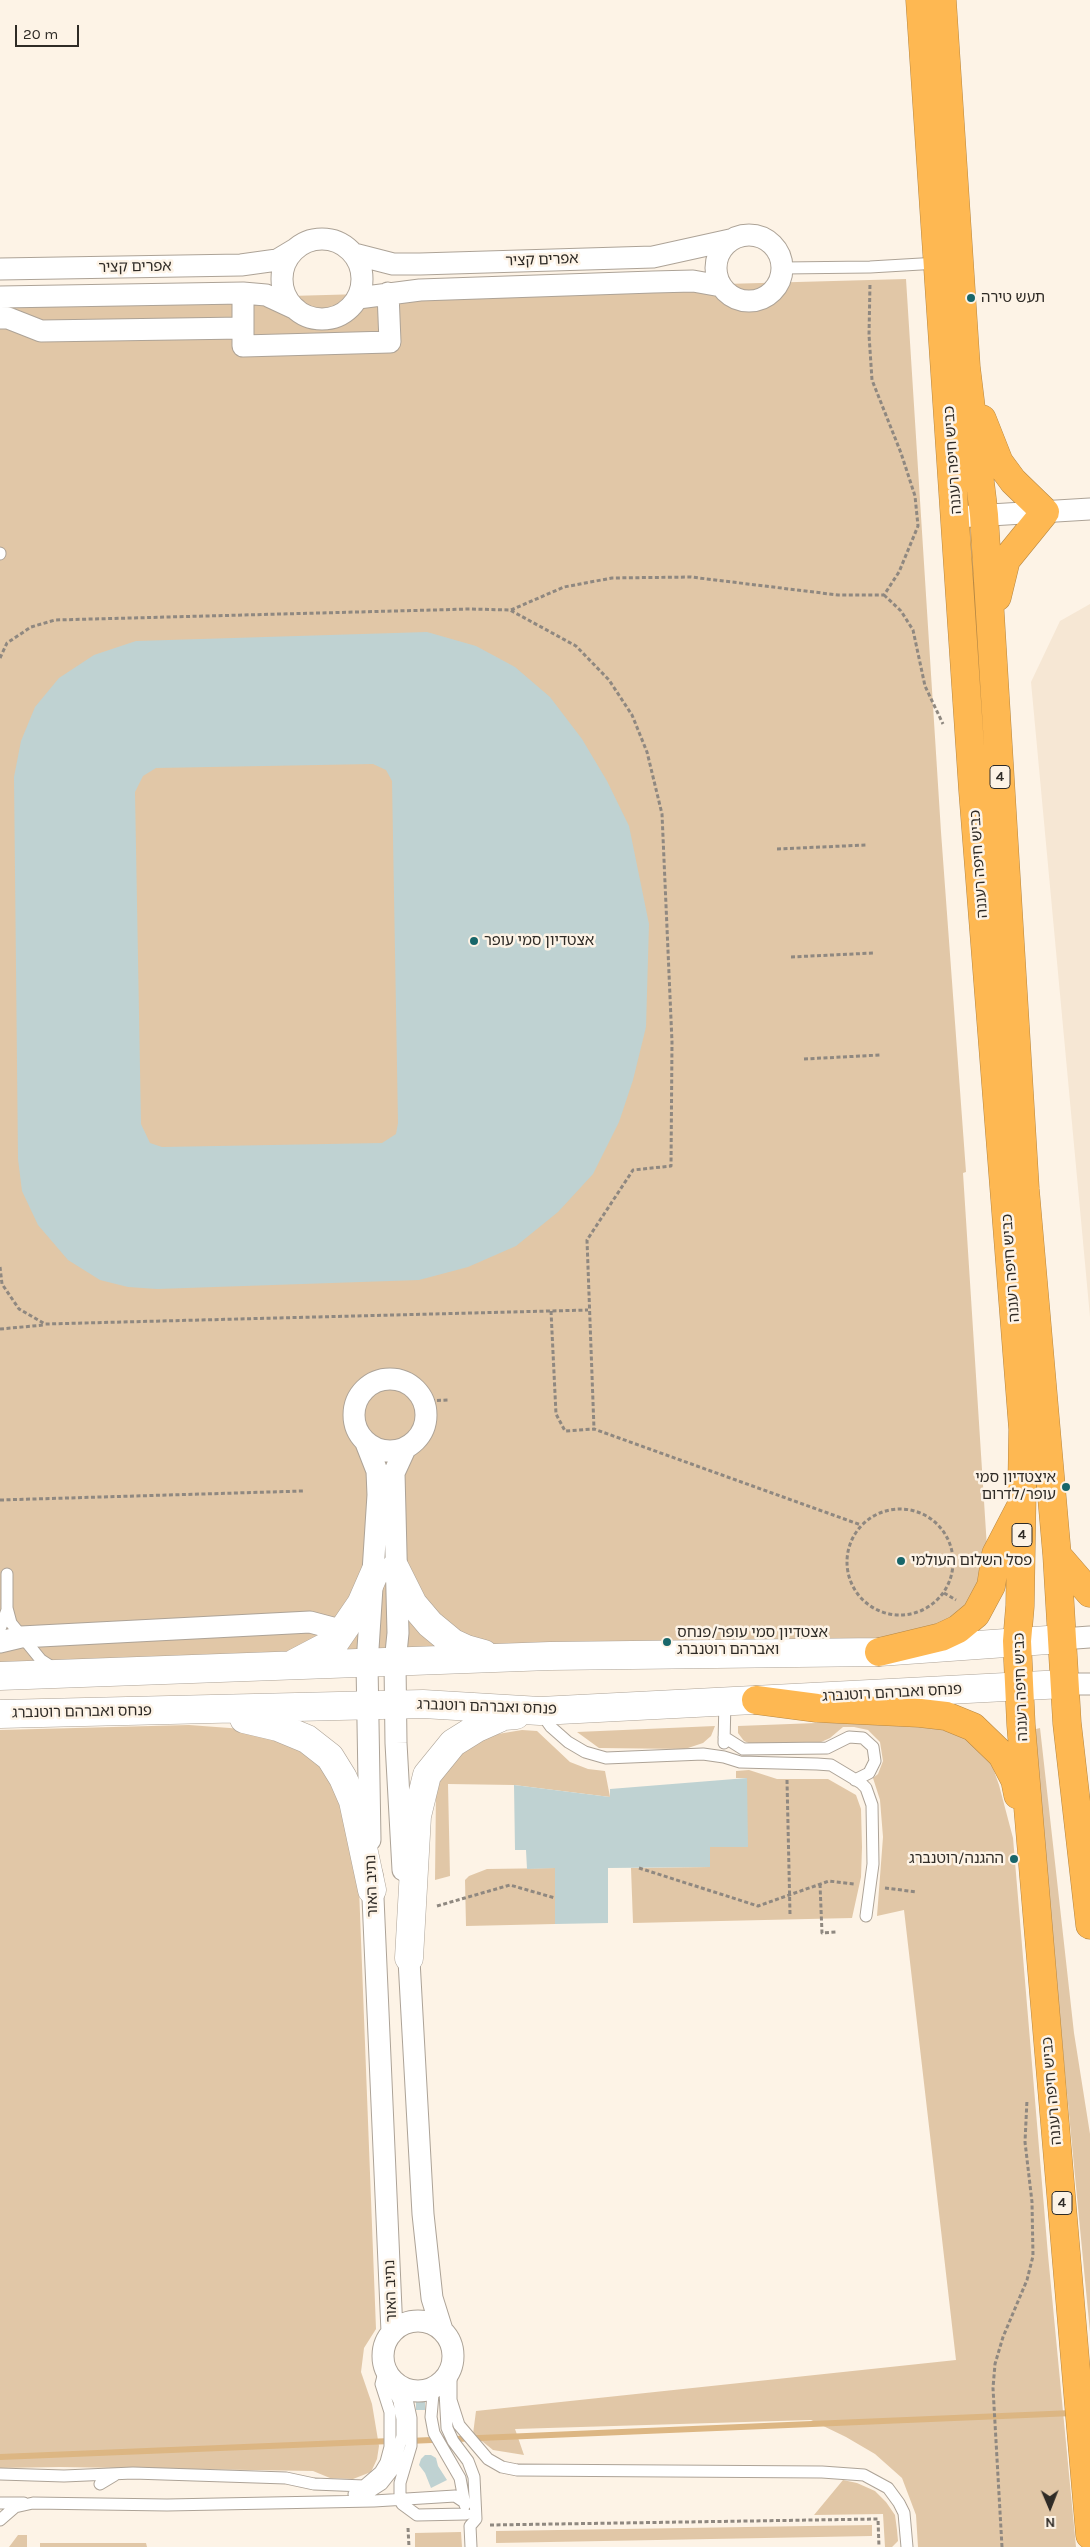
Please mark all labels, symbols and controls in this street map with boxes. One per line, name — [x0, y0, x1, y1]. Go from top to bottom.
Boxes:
scale bar — [18, 15, 81, 47]
text: 20 m — [23, 25, 58, 43]
street label: אפרים קציר — [505, 250, 579, 270]
street label: אפרים קציר — [98, 257, 172, 277]
place label: תעש טירה — [981, 289, 1045, 307]
marker: תעש טירה — [965, 292, 977, 304]
street label: כביש חיפה רעננה — [940, 405, 966, 515]
road number: 4 — [990, 766, 1010, 789]
street label: כביש חיפה רעננה — [966, 809, 992, 919]
place label: אצטדיון סמי עופר — [484, 932, 594, 950]
marker: אצטדיון סמי עופר — [468, 935, 480, 947]
street label: כביש חיפה רעננה — [998, 1213, 1024, 1323]
place label: איצטדיון סמי עופר/לדרום — [975, 1469, 1056, 1504]
marker: איצטדיון סמי עופר/לדרום — [1060, 1481, 1072, 1493]
road number: 4 — [1012, 1524, 1032, 1546]
place label: פסל השלום העולמי — [911, 1552, 1032, 1570]
marker: פסל השלום העולמי — [895, 1555, 907, 1567]
place label: אצטדיון סמי עופר/פנחס ואברהם רוטנברג — [677, 1624, 828, 1659]
street label: כביש חיפה רעננה — [1010, 1632, 1032, 1742]
marker: אצטדיון סמי עופר/פנחס ואברהם רוטנברג — [661, 1636, 673, 1648]
street label: פנחס ואברהם רוטנברג — [822, 1680, 962, 1706]
street label: פנחס ואברהם רוטנברג — [417, 1696, 557, 1718]
street label: פנחס ואברהם רוטנברג — [12, 1702, 152, 1722]
place label: ההגנה/רוטנברג — [909, 1850, 1004, 1868]
marker: ההגנה/רוטנברג — [1008, 1853, 1020, 1865]
street label: נתיב האור — [362, 1854, 382, 1918]
street label: כביש חיפה רעננה — [1038, 2036, 1066, 2146]
road number: 4 — [1052, 2192, 1072, 2214]
street label: נתיב האור — [381, 2259, 401, 2323]
north arrow — [1025, 2482, 1075, 2532]
text: N — [1045, 2514, 1055, 2531]

